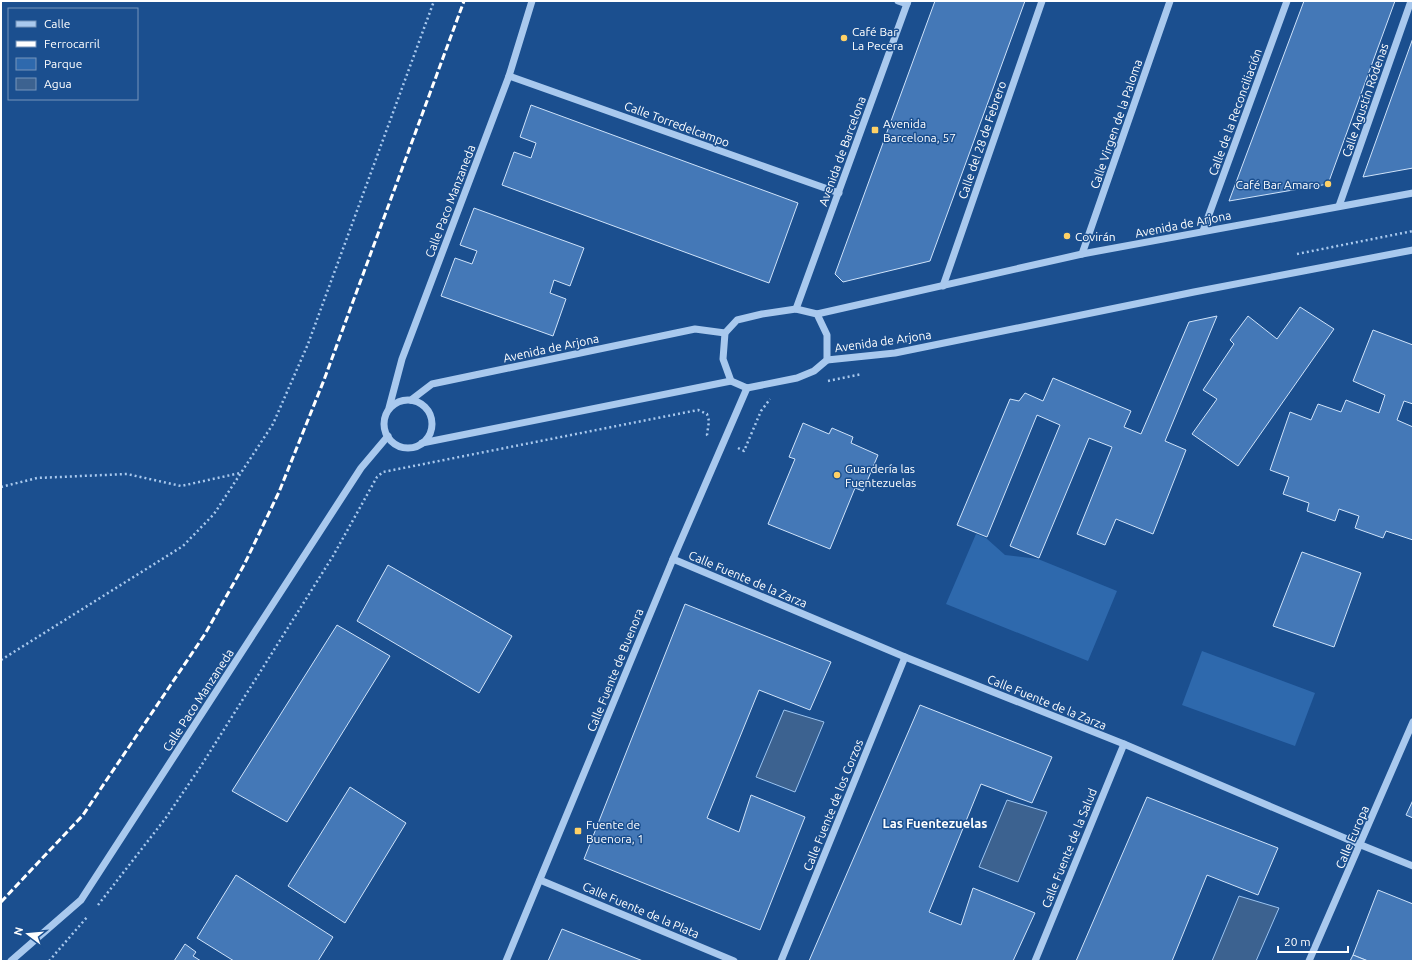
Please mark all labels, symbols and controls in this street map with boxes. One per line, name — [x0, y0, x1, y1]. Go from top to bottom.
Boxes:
legend — [8, 8, 138, 100]
text: Calle — [44, 17, 70, 30]
place label: Café Bar La Pecera — [852, 25, 903, 52]
marker: Café Bar La Pecera — [839, 33, 849, 43]
text: Ferrocarril — [44, 37, 100, 50]
street label: Calle Agustín Ródenas — [1339, 41, 1391, 159]
street label: Calle de la Reconciliación — [1206, 47, 1264, 177]
text: Parque — [44, 57, 82, 70]
street label: Calle Virgen de la Paloma — [1088, 57, 1144, 191]
text: Agua — [44, 77, 72, 90]
street label: Calle del 28 de Febrero — [956, 79, 1008, 201]
street label: Avenida de Barcelona — [816, 94, 868, 208]
street label: Calle Torredelcampo — [623, 99, 731, 149]
place label: Avenida Barcelona, 57 — [883, 117, 956, 144]
marker: Avenida Barcelona, 57 — [870, 125, 880, 135]
street label: Calle Paco Manzaneda — [423, 143, 477, 259]
place label: Café Bar Amaro — [1236, 178, 1320, 191]
marker: Café Bar Amaro — [1323, 179, 1333, 189]
street label: Avenida de Arjona — [1134, 208, 1232, 240]
place label: Covirán — [1075, 230, 1116, 243]
marker: Covirán — [1062, 231, 1072, 241]
street label: Avenida de Arjona — [834, 328, 932, 354]
street label: Avenida de Arjona — [502, 332, 600, 364]
place label: Guardería las Fuentezuelas — [845, 462, 916, 489]
marker: Guardería las Fuentezuelas — [832, 470, 842, 480]
street label: Calle Fuente de la Zarza — [687, 548, 809, 610]
street label: Calle Fuente de Buenora — [584, 606, 646, 734]
street label: Calle Paco Manzaneda — [160, 646, 236, 754]
street label: Calle Fuente de la Zarza — [986, 672, 1108, 732]
street label: Calle Fuente de los Corzos — [801, 737, 865, 873]
street label: Calle Fuente de la Salud — [1039, 786, 1099, 910]
street label: Calle Europa — [1333, 803, 1371, 871]
district label: Las Fuentezuelas — [883, 816, 987, 830]
place label: Fuente de Buenora, 1 — [586, 818, 644, 845]
marker: Fuente de Buenora, 1 — [573, 826, 583, 836]
street label: Calle Fuente de la Plata — [581, 879, 701, 941]
north arrow — [8, 914, 48, 954]
text: N — [11, 926, 25, 937]
scale bar — [1278, 928, 1348, 954]
text: 20 m — [1284, 935, 1311, 948]

